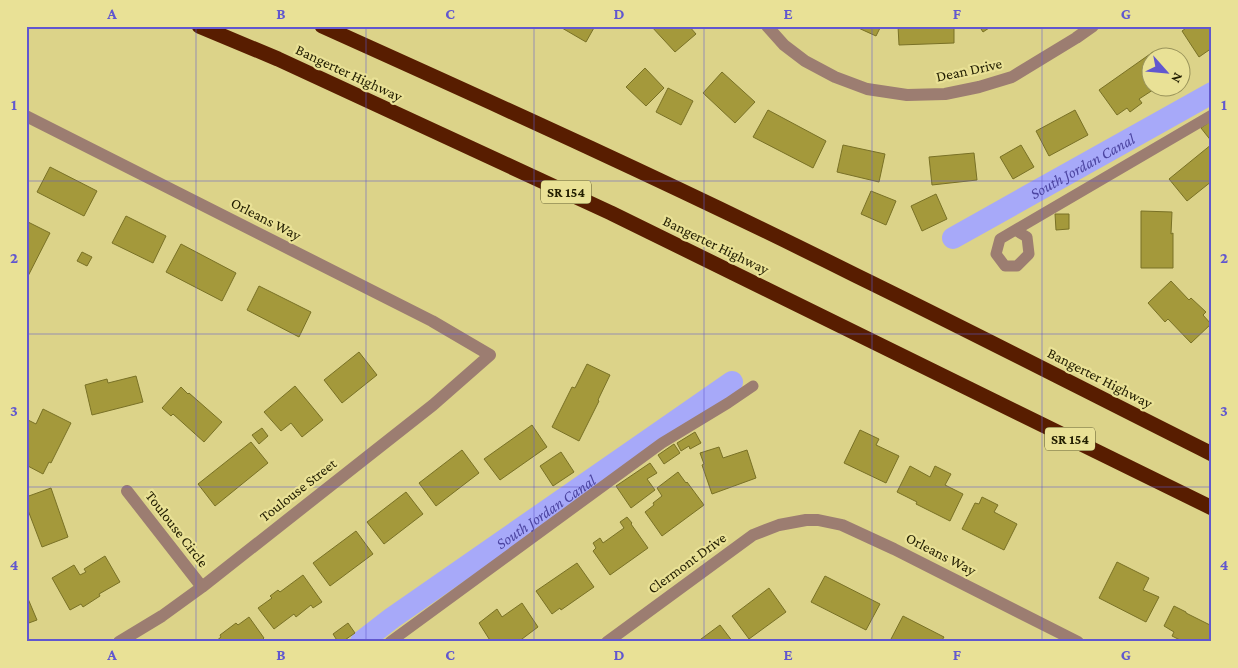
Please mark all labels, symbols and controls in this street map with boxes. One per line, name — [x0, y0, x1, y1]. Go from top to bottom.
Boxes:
text: A — [106, 5, 117, 22]
text: B — [276, 5, 286, 22]
text: C — [445, 5, 455, 22]
text: D — [613, 5, 625, 22]
text: E — [783, 5, 793, 22]
text: F — [953, 5, 962, 22]
text: G — [1121, 5, 1131, 22]
street label: Bangerter Highway — [293, 41, 405, 106]
north arrow — [1140, 48, 1190, 98]
street label: Dean Drive — [935, 55, 1004, 85]
text: N — [1168, 70, 1187, 86]
text: 1 — [11, 96, 17, 113]
text: 1 — [1221, 96, 1227, 113]
water label: South Jordan Canal — [1027, 130, 1139, 202]
road number: SR 154 — [541, 180, 591, 203]
street label: Orleans Way — [228, 195, 304, 244]
street label: Bangerter Highway — [660, 212, 772, 278]
text: 2 — [10, 249, 18, 266]
text: 2 — [1220, 249, 1228, 266]
street label: Bangerter Highway — [1044, 345, 1155, 412]
text: 3 — [10, 402, 18, 419]
text: 3 — [1220, 402, 1228, 419]
road number: SR 154 — [1045, 428, 1095, 450]
street label: Toulouse Street — [257, 455, 340, 525]
water label: South Jordan Canal — [493, 471, 600, 552]
street label: Toulouse Circle — [142, 488, 212, 571]
street label: Clermont Drive — [645, 529, 730, 597]
street label: Orleans Way — [903, 530, 979, 579]
text: 4 — [10, 556, 19, 573]
text: 4 — [1220, 556, 1229, 573]
text: A — [106, 646, 117, 663]
text: B — [276, 646, 286, 663]
text: C — [445, 646, 455, 663]
text: D — [613, 646, 625, 663]
text: E — [783, 646, 793, 663]
text: F — [953, 646, 962, 663]
text: G — [1121, 646, 1131, 663]

